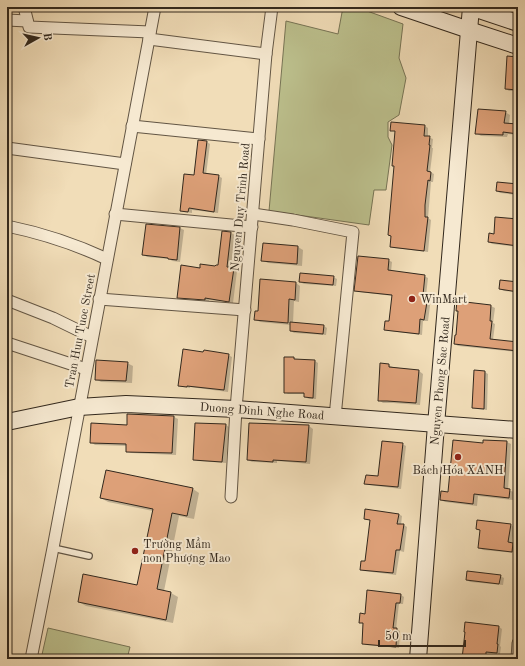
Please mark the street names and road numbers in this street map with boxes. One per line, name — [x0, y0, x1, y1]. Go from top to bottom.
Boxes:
street label: Nguyen Duy Trinh Road — [229, 143, 253, 272]
street label: Tran Huu Tuoc Street — [64, 273, 98, 389]
street label: Nguyen Phong Sac Road — [429, 316, 453, 446]
street label: Duong Dinh Nghe Road — [199, 402, 325, 422]

